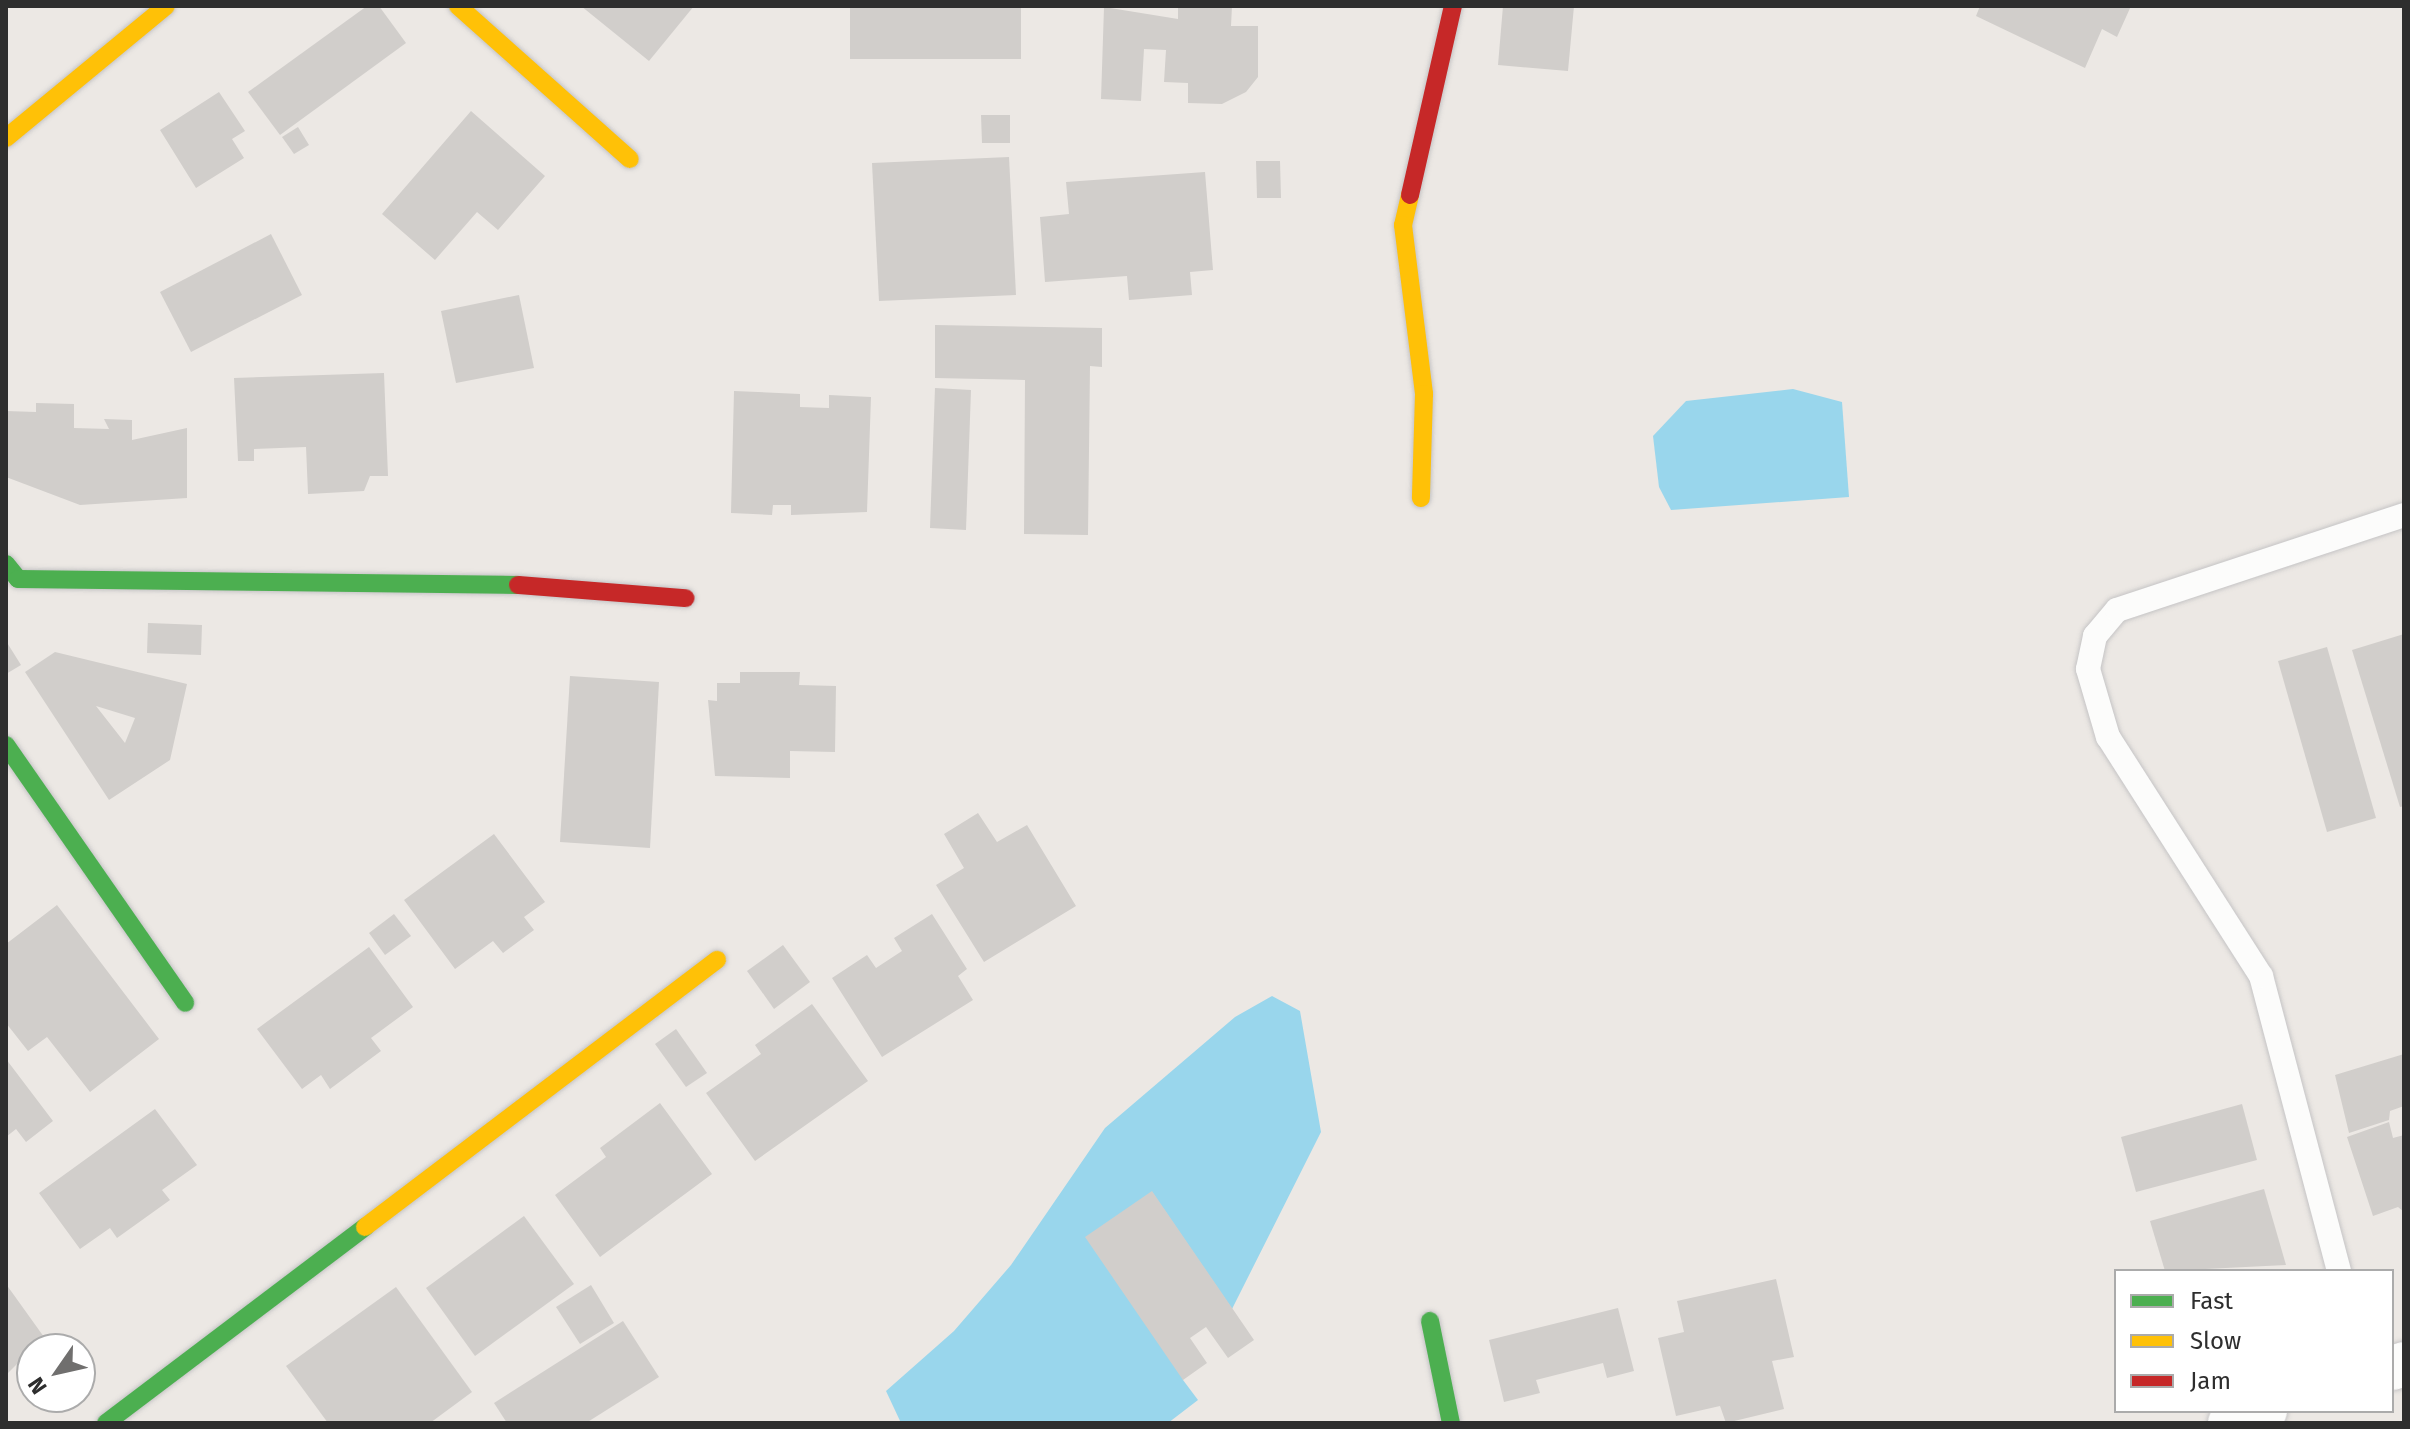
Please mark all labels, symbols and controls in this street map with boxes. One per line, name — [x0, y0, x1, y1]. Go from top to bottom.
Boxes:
legend — [2114, 1269, 2394, 1413]
text: Fast — [2190, 1287, 2233, 1315]
text: Slow — [2190, 1327, 2241, 1355]
north arrow — [16, 1333, 96, 1413]
text: Jam — [2190, 1367, 2231, 1395]
text: N — [22, 1372, 53, 1399]

